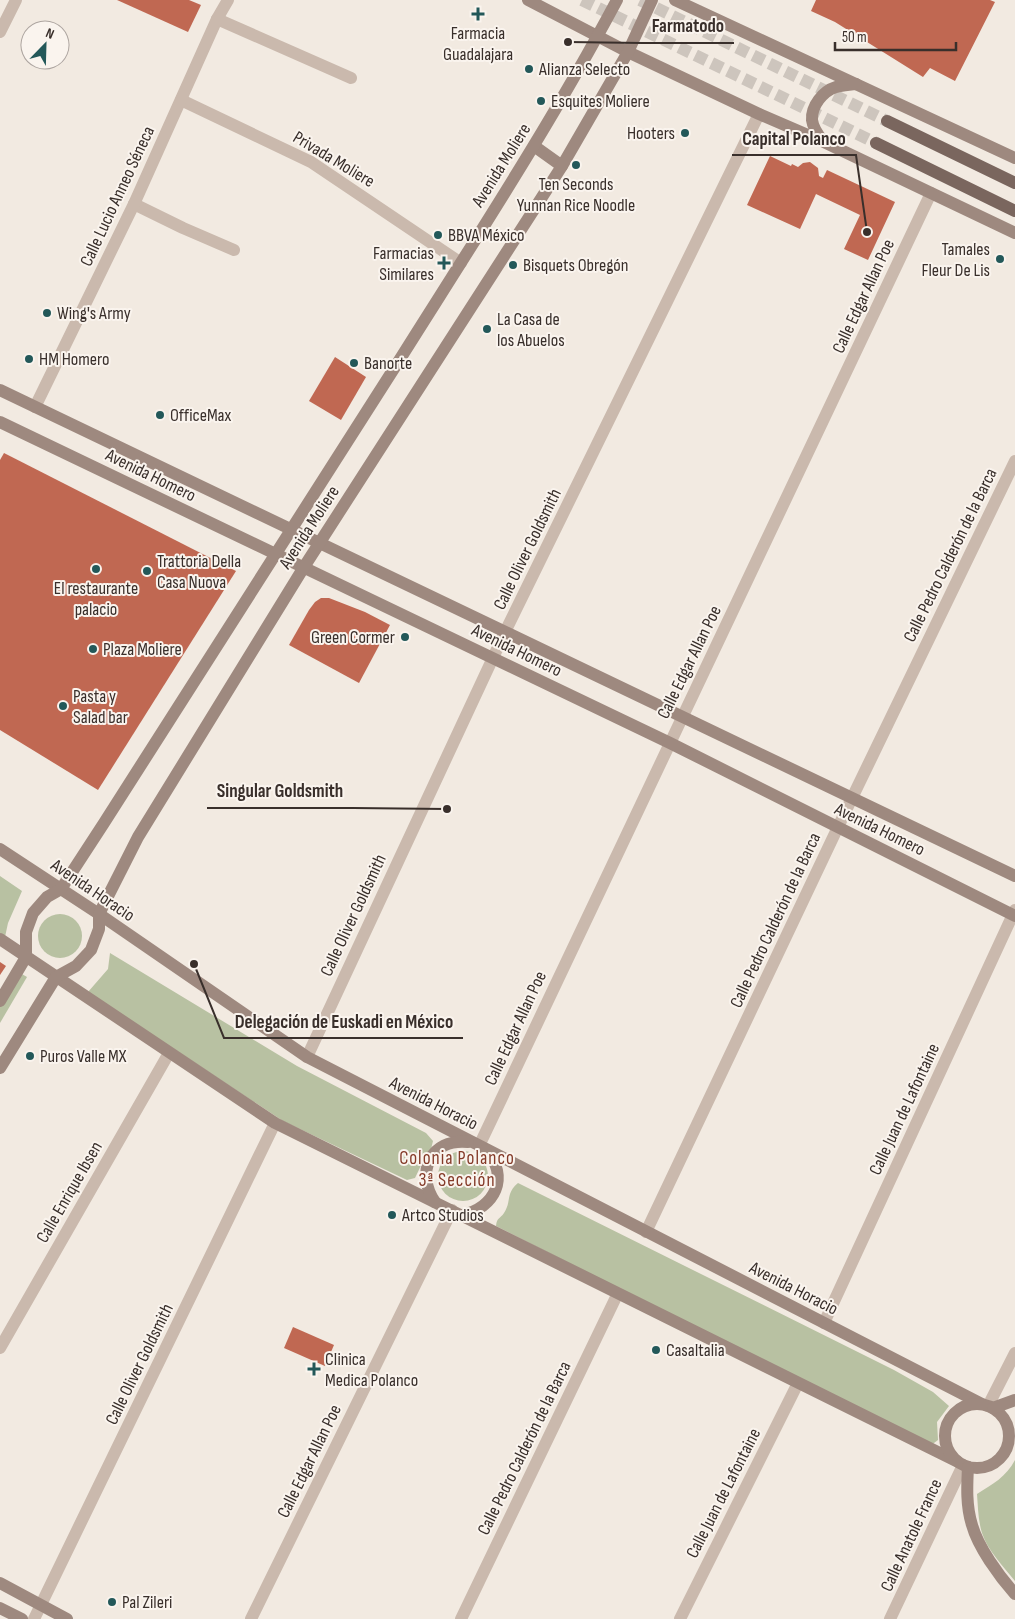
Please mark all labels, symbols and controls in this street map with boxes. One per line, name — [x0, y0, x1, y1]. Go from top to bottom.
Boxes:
marker: Farmacia Guadalajara — [472, 8, 484, 20]
callout: Farmatodo — [642, 9, 734, 43]
text: Farmatodo — [652, 15, 724, 38]
north arrow — [20, 20, 70, 70]
scale bar — [835, 20, 956, 52]
place label: Farmacia Guadalajara — [443, 23, 513, 65]
text: N — [43, 24, 57, 43]
text: 50 m — [842, 28, 867, 47]
place label: Alianza Selecto — [538, 59, 630, 80]
marker: Alianza Selecto — [523, 63, 535, 75]
place label: Esquites Moliere — [551, 91, 650, 112]
marker: Esquites Moliere — [535, 95, 547, 107]
street label: Avenida Moliere — [467, 120, 535, 212]
callout: Capital Polanco — [732, 121, 856, 155]
street label: Calle Lucio Anneo Séneca — [76, 123, 159, 270]
place label: Hooters — [627, 123, 675, 144]
street label: Privada Moliere — [289, 127, 378, 192]
marker: Hooters — [679, 127, 691, 139]
text: Capital Polanco — [742, 128, 846, 151]
marker: Ten Seconds Yunnan Rice Noodle — [570, 159, 582, 171]
place label: Ten Seconds Yunnan Rice Noodle — [517, 174, 635, 216]
place label: BBVA México — [448, 225, 525, 246]
marker: BBVA México — [432, 229, 444, 241]
street label: Calle Edgar Allan Poe — [828, 236, 899, 357]
place label: Tamales Fleur De Lis — [922, 239, 990, 281]
place label: Farmacias Similares — [373, 243, 434, 285]
marker: Tamales Fleur De Lis — [994, 253, 1006, 265]
place label: Bisquets Obregón — [523, 255, 628, 276]
marker: Farmacias Similares — [438, 257, 450, 269]
marker: Bisquets Obregón — [507, 259, 519, 271]
place label: Wing's Army — [57, 303, 131, 324]
marker: Wing's Army — [41, 307, 53, 319]
place label: La Casa de los Abuelos — [497, 309, 565, 351]
marker: La Casa de los Abuelos — [481, 323, 493, 335]
place label: HM Homero — [39, 349, 109, 370]
marker: HM Homero — [23, 353, 35, 365]
place label: Banorte — [364, 353, 412, 374]
marker: Banorte — [348, 357, 360, 369]
place label: OfficeMax — [170, 405, 232, 426]
marker: OfficeMax — [154, 409, 166, 421]
street label: Avenida Homero — [101, 444, 199, 506]
street label: Calle Pedro Calderón de la Barca — [899, 465, 1002, 645]
street label: Avenida Moliere — [274, 482, 344, 573]
street label: Calle Oliver Goldsmith — [489, 485, 566, 613]
place label: Trattoria Della Casa Nuova — [157, 551, 241, 593]
marker: El restaurante palacio — [90, 563, 102, 575]
marker: Trattoria Della Casa Nuova — [141, 565, 153, 577]
place label: El restaurante palacio — [54, 578, 138, 620]
street label: Calle Edgar Allan Poe — [653, 602, 726, 722]
street label: Avenida Homero — [467, 619, 565, 681]
place label: Green Cormer — [311, 627, 395, 648]
marker: Green Cormer — [399, 631, 411, 643]
place label: Plaza Moliere — [103, 639, 182, 660]
marker: Plaza Moliere — [87, 643, 99, 655]
place label: Pasta y Salad bar — [73, 686, 128, 728]
marker: Pasta y Salad bar — [57, 700, 69, 712]
callout: Singular Goldsmith — [207, 774, 353, 808]
text: Singular Goldsmith — [217, 780, 343, 803]
street label: Avenida Homero — [830, 798, 928, 860]
street label: Calle Pedro Calderón de la Barca — [726, 829, 825, 1011]
street label: Calle Oliver Goldsmith — [316, 851, 391, 980]
street label: Avenida Horacio — [46, 854, 139, 926]
street label: Calle Edgar Allan Poe — [480, 968, 551, 1089]
callout: Delegación de Euskadi en México — [224, 1004, 463, 1038]
text: Delegación de Euskadi en México — [235, 1011, 453, 1034]
street label: Calle Juan de Lafontaine — [865, 1040, 944, 1178]
place label: Puros Valle MX — [40, 1046, 127, 1067]
marker: Puros Valle MX — [24, 1050, 36, 1062]
street label: Avenida Horacio — [385, 1072, 481, 1135]
street label: Calle Enrique Ibsen — [32, 1138, 107, 1247]
district label: Colonia Polanco 3ª Sección — [399, 1147, 515, 1192]
place label: Artco Studios — [401, 1205, 484, 1226]
marker: Artco Studios — [386, 1209, 398, 1221]
street label: Avenida Horacio — [745, 1257, 841, 1320]
street label: Calle Oliver Goldsmith — [101, 1300, 178, 1428]
place label: CasaItalia — [666, 1340, 725, 1361]
marker: CasaItalia — [650, 1344, 662, 1356]
place label: Clinica Medica Polanco — [325, 1349, 418, 1391]
street label: Calle Pedro Calderón de la Barca — [473, 1358, 576, 1538]
marker: Clinica Medica Polanco — [307, 1362, 321, 1376]
street label: Calle Edgar Allan Poe — [273, 1401, 346, 1521]
street label: Calle Juan de Lafontaine — [682, 1425, 765, 1562]
street label: Calle Anatole France — [876, 1476, 947, 1595]
place label: Pal Zileri — [122, 1592, 172, 1613]
marker: Pal Zileri — [106, 1596, 118, 1608]

